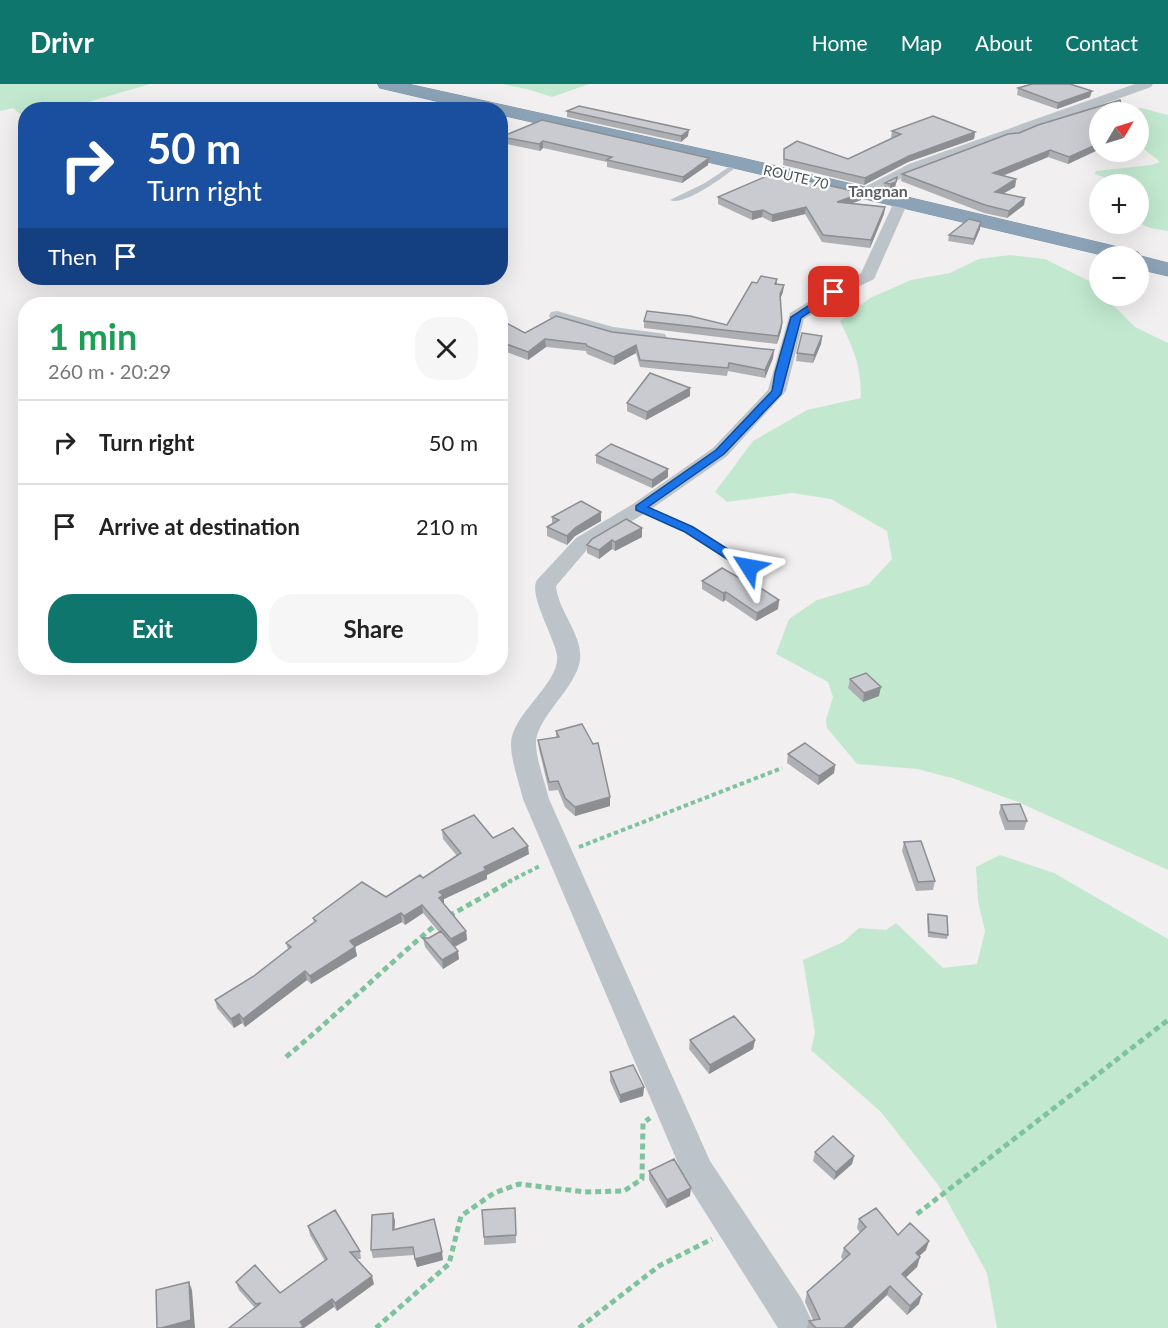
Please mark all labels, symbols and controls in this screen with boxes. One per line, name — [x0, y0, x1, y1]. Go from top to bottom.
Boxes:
text: Drivr — [30, 25, 94, 59]
text: Home — [812, 30, 868, 55]
text: Map — [901, 30, 942, 55]
text: About — [975, 30, 1032, 55]
text: Contact — [1065, 30, 1138, 55]
north arrow — [1089, 102, 1149, 162]
map controls — [1089, 102, 1149, 306]
text: 50 m — [147, 123, 241, 173]
icon: right — [48, 126, 126, 204]
street label: ROUTE 70 — [762, 161, 830, 192]
text: Turn right — [147, 174, 262, 207]
button: + — [1089, 174, 1149, 234]
district label: Tangnan — [848, 181, 908, 200]
icon: arrive — [109, 240, 142, 273]
text: Then — [48, 243, 97, 270]
button: − — [1089, 246, 1149, 306]
pin — [808, 266, 859, 317]
icon: arrive — [817, 275, 850, 308]
text: 1 min — [48, 314, 137, 358]
button: close — [415, 317, 478, 380]
text: 260 m · 20:29 — [48, 359, 171, 383]
icon: right — [48, 426, 81, 459]
text: Turn right — [99, 429, 194, 456]
text: 50 m — [429, 429, 478, 456]
icon: arrive — [48, 510, 81, 543]
text: Arrive at destination — [99, 513, 300, 540]
text: 210 m — [416, 513, 478, 540]
position arrow — [717, 535, 781, 599]
button: Exit — [48, 594, 257, 663]
button: Share — [269, 594, 478, 663]

